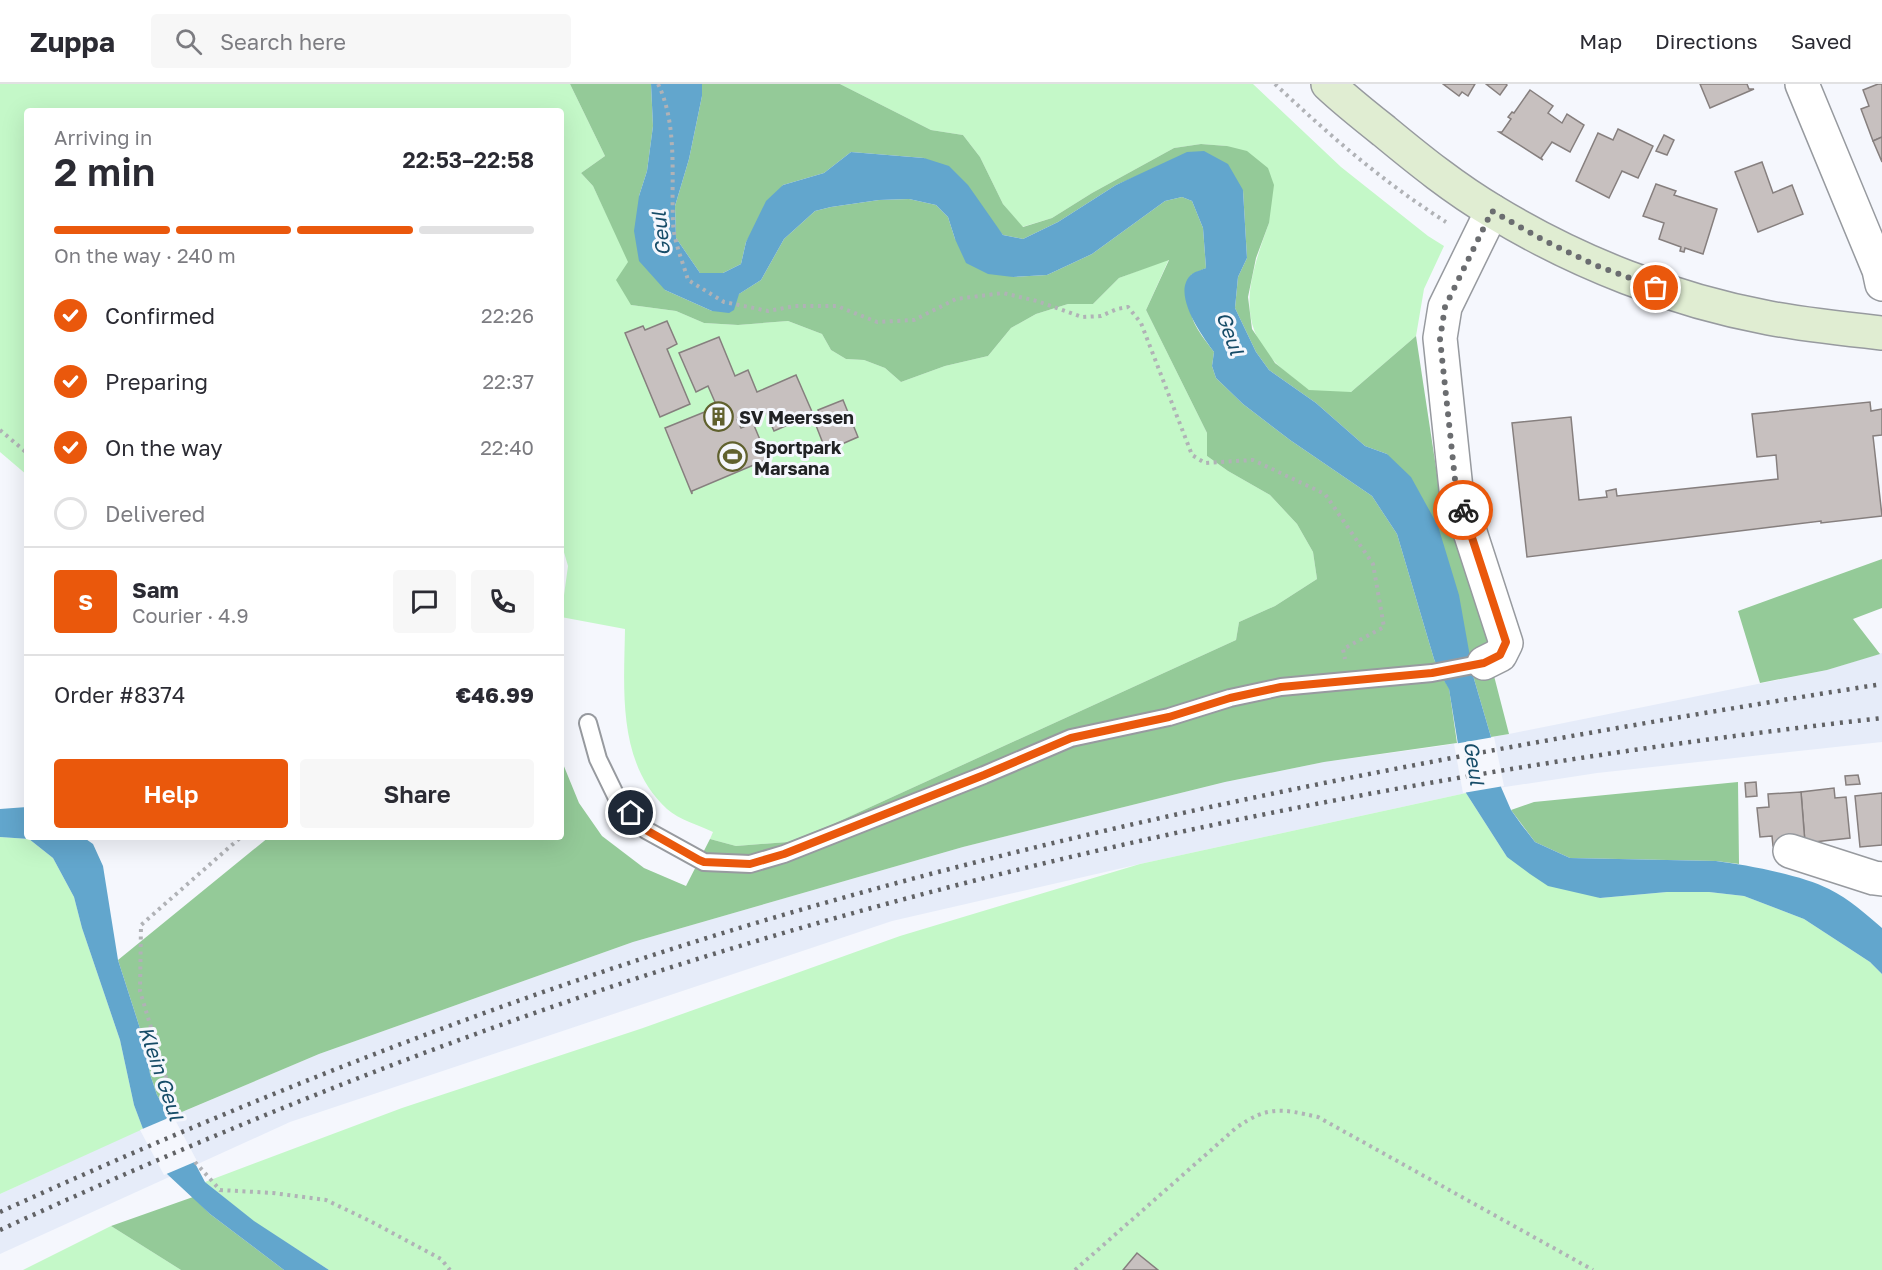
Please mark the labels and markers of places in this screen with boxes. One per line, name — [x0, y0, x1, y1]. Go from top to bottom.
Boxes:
pin — [1630, 262, 1681, 313]
building icon: SV Meerssen — [702, 401, 734, 433]
place label: SV Meerssen — [739, 406, 854, 428]
place label: Sportpark Marsana — [754, 436, 842, 479]
sports icon: Sportpark Marsana — [717, 441, 749, 473]
pin — [605, 787, 656, 838]

